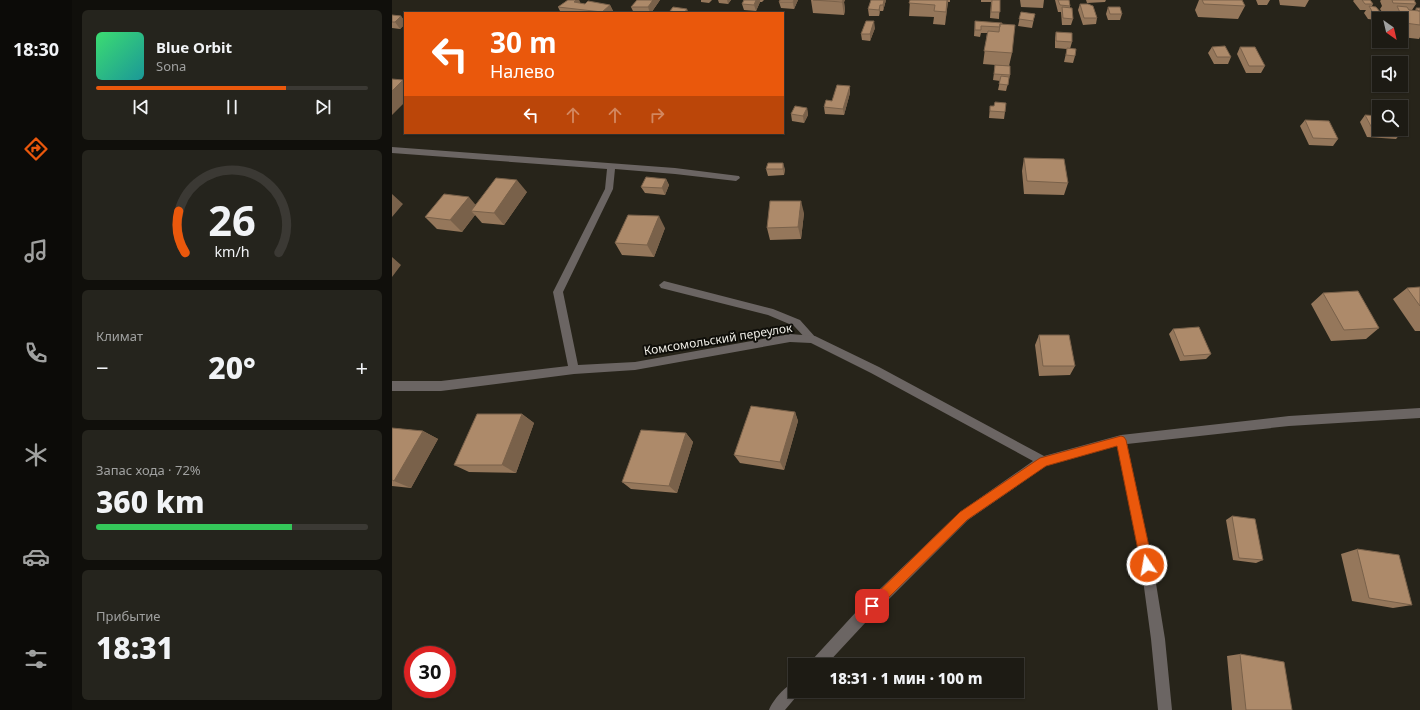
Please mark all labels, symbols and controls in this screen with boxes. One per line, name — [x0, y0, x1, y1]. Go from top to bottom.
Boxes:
north arrow — [1372, 12, 1408, 48]
map controls — [1372, 12, 1408, 136]
text: 30 m — [490, 23, 557, 61]
icon: left — [424, 28, 476, 80]
text: 18:30 — [13, 37, 59, 61]
text: Blue Orbit — [156, 37, 232, 57]
button: sound — [1372, 56, 1408, 92]
text: Sona — [156, 57, 186, 75]
text: Налево — [490, 59, 555, 83]
icon: previous — [130, 96, 152, 118]
icon: pause — [221, 96, 243, 118]
icon: next — [312, 96, 334, 118]
button: search — [1372, 100, 1408, 136]
icon: left — [520, 104, 542, 126]
icon: ahead — [562, 104, 584, 126]
icon: ahead — [604, 104, 626, 126]
icon: right — [646, 104, 668, 126]
icon: directions — [22, 135, 50, 163]
text: 26 — [208, 192, 256, 248]
icon: music — [22, 237, 50, 265]
text: km/h — [214, 242, 250, 261]
street label: Комсомольский переулок — [642, 319, 794, 359]
text: Климат — [96, 327, 143, 345]
icon: phone — [22, 339, 50, 367]
text: 20° — [208, 347, 256, 388]
text: − — [96, 352, 109, 382]
text: + — [355, 352, 368, 382]
icon: climate — [22, 441, 50, 469]
text: Запас хода · 72% — [96, 461, 201, 479]
text: 360 km — [96, 481, 205, 522]
icon: car — [22, 543, 50, 571]
position arrow — [1126, 544, 1168, 586]
pin — [855, 589, 889, 623]
icon: arrive — [861, 595, 883, 617]
text: Прибытие — [96, 607, 160, 625]
text: 18:31 — [96, 627, 174, 668]
icon: filters — [22, 645, 50, 673]
speed limit sign: 30 — [404, 646, 456, 698]
text: 18:31 · 1 мин · 100 m — [829, 668, 983, 688]

